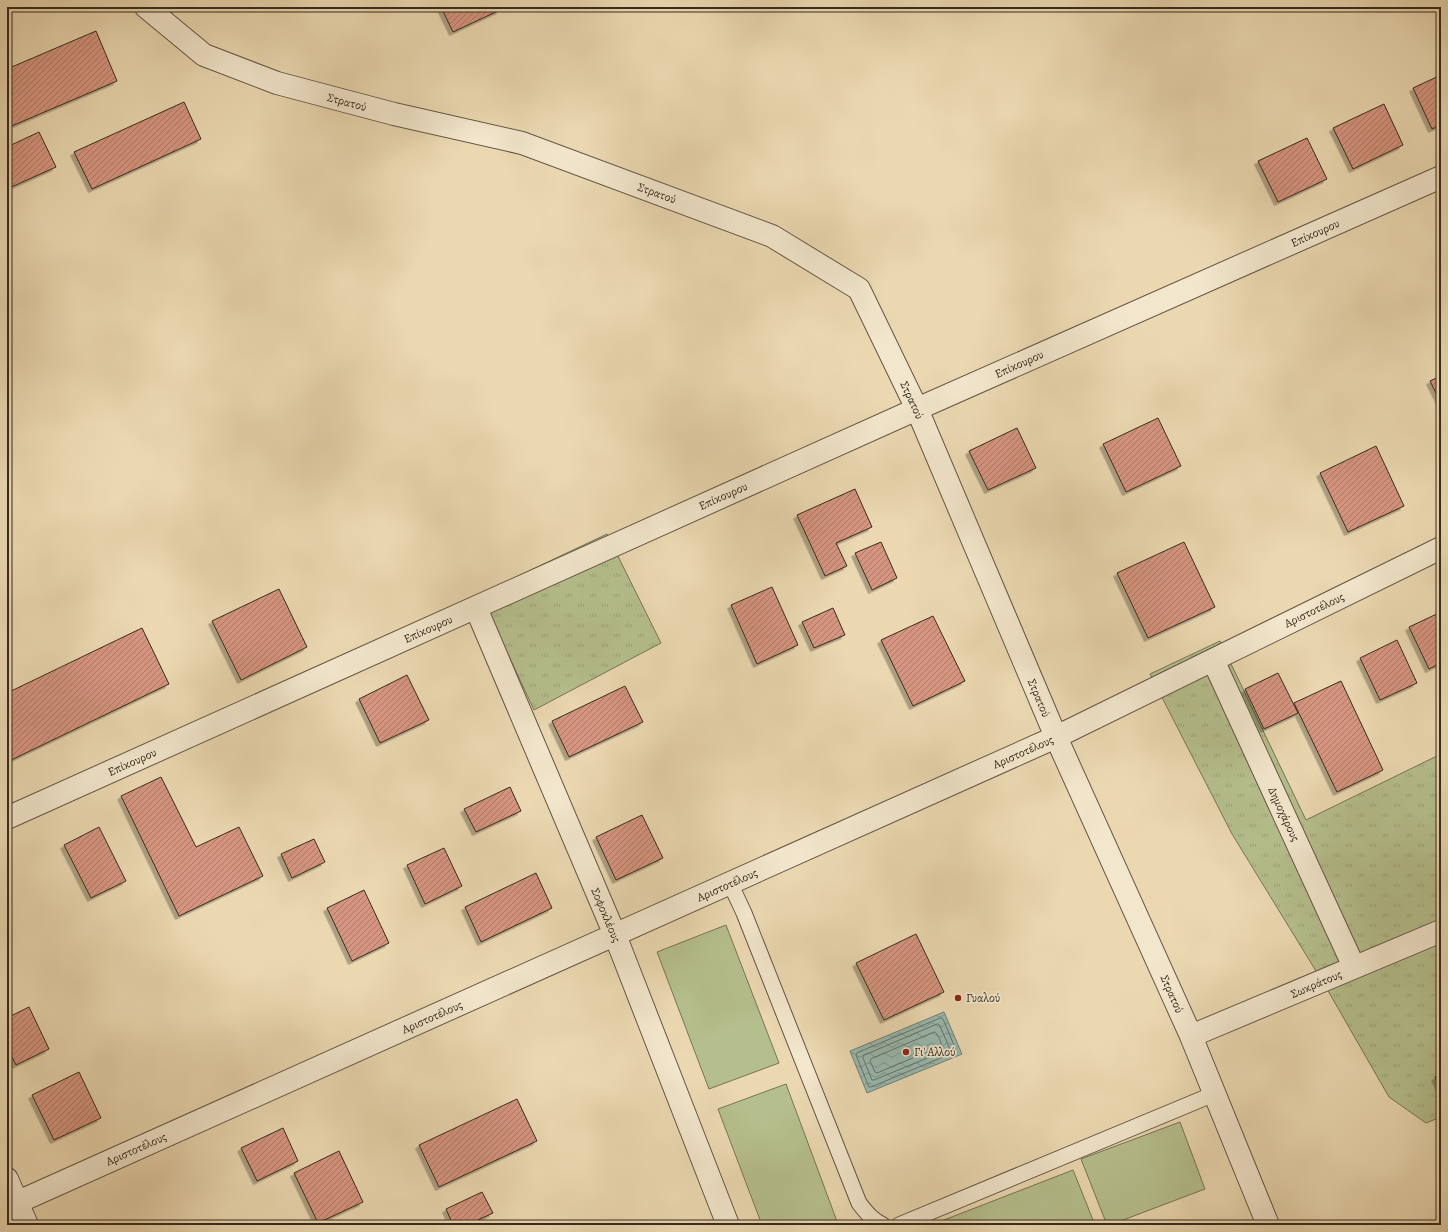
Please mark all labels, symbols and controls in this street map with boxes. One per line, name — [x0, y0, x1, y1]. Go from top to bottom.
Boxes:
street label: Στρατού — [326, 89, 368, 115]
street label: Στρατού — [635, 179, 679, 207]
street label: Επίκουρου — [1288, 215, 1342, 251]
street label: Επίκουρου — [992, 346, 1046, 382]
street label: Στρατού — [896, 378, 928, 422]
street label: Επίκουρου — [696, 478, 750, 514]
street label: Αριστοτέλους — [1281, 589, 1347, 632]
street label: Επίκουρου — [401, 611, 455, 647]
street label: Στρατού — [1024, 676, 1054, 720]
street label: Αριστοτέλους — [989, 732, 1056, 773]
street label: Επίκουρου — [105, 744, 159, 780]
street label: Δημοχάρους — [1264, 784, 1304, 844]
street label: Αριστοτέλους — [693, 865, 760, 906]
street label: Σοφοκλέους — [587, 885, 625, 945]
street label: Σωκράτους — [1288, 966, 1344, 1002]
street label: Στρατού — [1157, 972, 1187, 1016]
place label: Γυαλού — [966, 990, 1000, 1006]
marker: Γυαλού — [953, 993, 963, 1003]
street label: Αριστοτέλους — [398, 997, 465, 1038]
place label: Γι' Αλλού — [914, 1044, 956, 1060]
marker: Γι' Αλλού — [901, 1047, 911, 1057]
street label: Αριστοτέλους — [102, 1129, 169, 1170]

